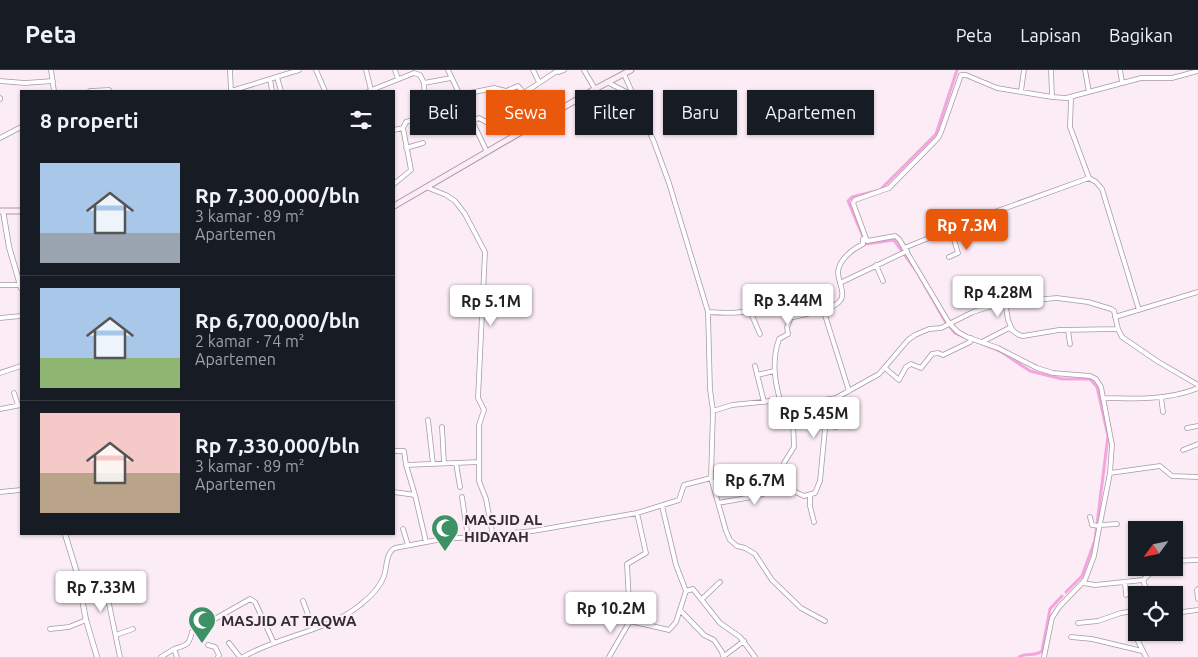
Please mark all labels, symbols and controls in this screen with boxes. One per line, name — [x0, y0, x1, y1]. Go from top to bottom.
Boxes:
text: Peta — [25, 21, 77, 48]
text: Peta — [956, 25, 992, 45]
text: Lapisan — [1020, 25, 1081, 45]
text: Bagikan — [1109, 25, 1173, 45]
chip: Beli — [410, 90, 476, 135]
chip: Sewa — [486, 90, 565, 135]
chip: Filter — [575, 90, 653, 135]
chip: Baru — [663, 90, 737, 135]
chip: Apartemen — [747, 90, 874, 135]
icon: filters — [347, 106, 375, 134]
text: 8 properti — [40, 108, 139, 132]
icon: home — [80, 183, 140, 243]
text: Rp 7,300,000/bln — [195, 183, 360, 207]
text: 3 kamar · 89 m² — [195, 207, 305, 225]
pin: Rp 7.3M — [921, 208, 1013, 251]
text: Rp 7.3M — [937, 216, 997, 234]
text: Apartemen — [195, 225, 276, 243]
pin: Rp 4.28M — [946, 276, 1050, 318]
text: Rp 4.28M — [963, 283, 1033, 301]
pin: Rp 5.1M — [445, 284, 537, 327]
pin: Rp 3.44M — [736, 284, 840, 326]
text: Rp 3.44M — [753, 291, 823, 309]
text: Rp 5.1M — [461, 292, 521, 310]
icon: home — [80, 308, 140, 368]
text: Rp 6,700,000/bln — [195, 308, 360, 332]
text: 2 kamar · 74 m² — [195, 332, 305, 350]
text: Apartemen — [195, 350, 276, 368]
pin: Rp 5.45M — [762, 396, 866, 439]
text: Rp 5.45M — [779, 404, 849, 422]
icon: home — [80, 433, 140, 493]
text: Rp 7,330,000/bln — [195, 433, 360, 457]
text: 3 kamar · 89 m² — [195, 457, 305, 475]
pin: Rp 6.7M — [709, 464, 801, 506]
text: Rp 6.7M — [725, 471, 785, 489]
text: Apartemen — [195, 475, 276, 493]
place label: MASJID AL HIDAYAH — [464, 511, 542, 545]
mosque icon: MASJID AL HIDAYAH — [430, 513, 460, 552]
north arrow — [1128, 521, 1182, 576]
map controls — [1128, 521, 1183, 641]
pin: Rp 7.33M — [49, 570, 153, 613]
text: Rp 7.33M — [66, 578, 136, 596]
button: locate — [1128, 586, 1183, 641]
pin: Rp 10.2M — [559, 592, 663, 634]
text: Rp 10.2M — [576, 599, 646, 617]
mosque icon: MASJID AT TAQWA — [187, 605, 217, 644]
place label: MASJID AT TAQWA — [221, 612, 357, 629]

